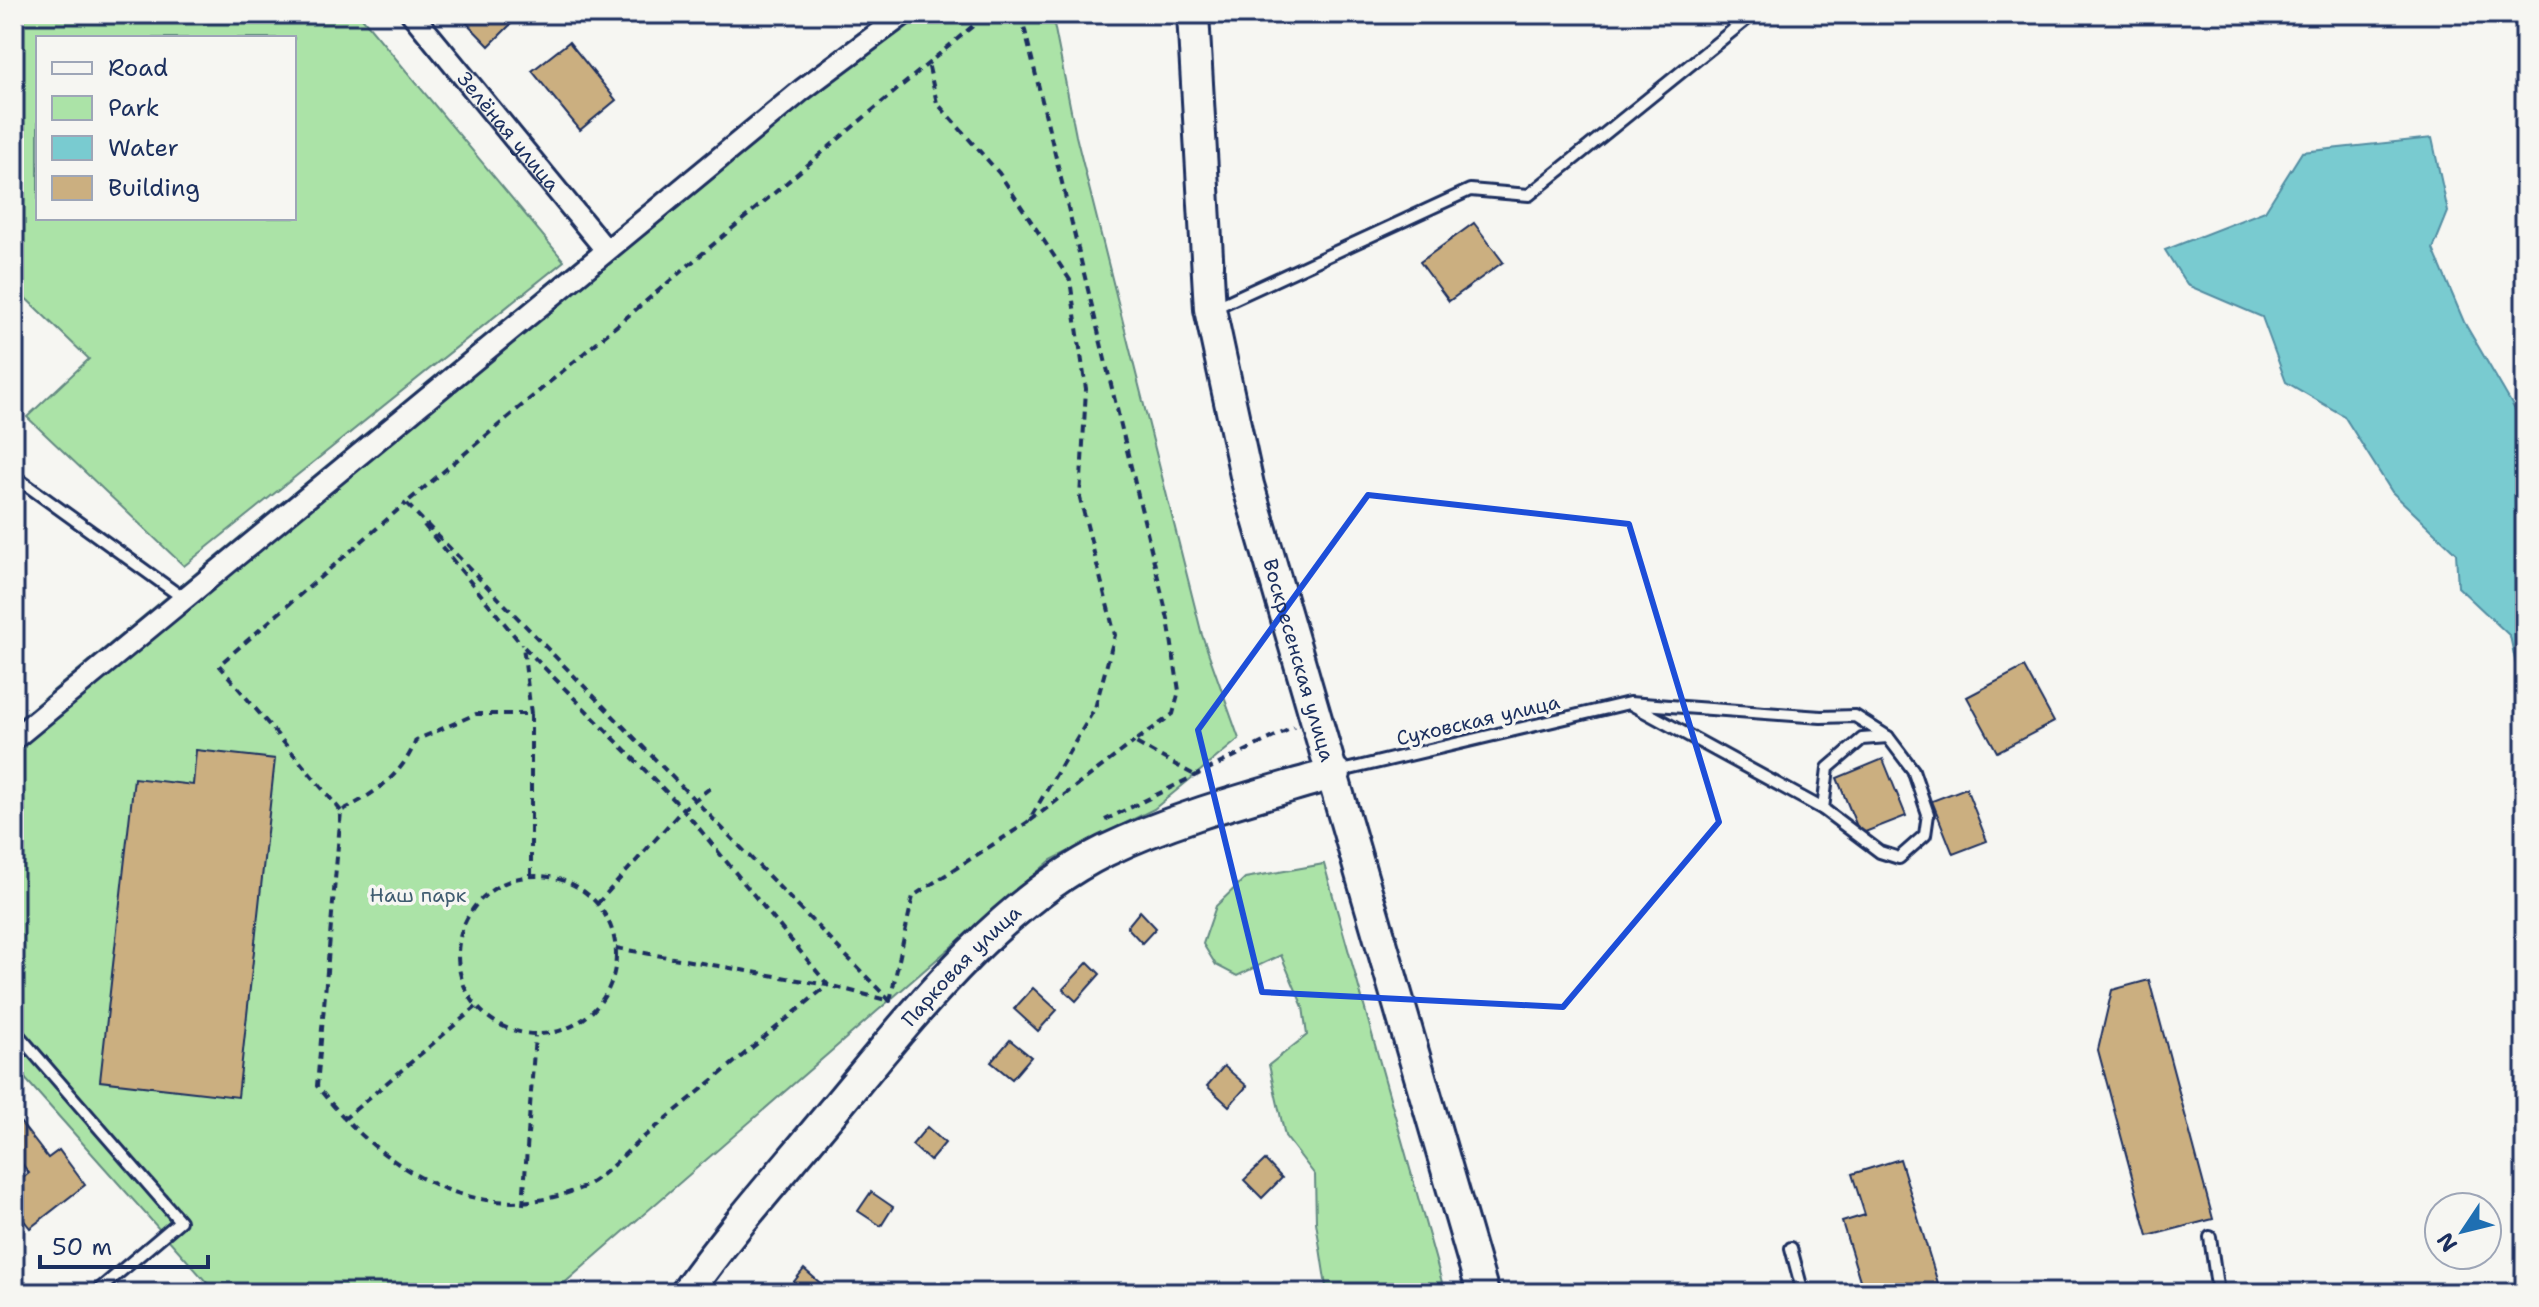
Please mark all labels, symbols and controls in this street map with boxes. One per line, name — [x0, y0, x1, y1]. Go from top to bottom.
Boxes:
legend — [36, 36, 296, 220]
text: Road — [108, 52, 168, 84]
street label: Зелёная улица — [452, 66, 566, 197]
text: Park — [108, 92, 160, 124]
text: Water — [108, 132, 179, 164]
text: Building — [108, 172, 200, 204]
street label: Воскресенская улица — [1257, 556, 1341, 765]
street label: Суховская улица — [1394, 688, 1563, 751]
park label: Наш парк — [370, 882, 467, 908]
street label: Парковая улица — [896, 899, 1027, 1032]
north arrow — [2423, 1191, 2503, 1271]
scale bar — [40, 1219, 208, 1269]
text: N — [2430, 1227, 2464, 1258]
text: 50 m — [52, 1231, 112, 1263]

